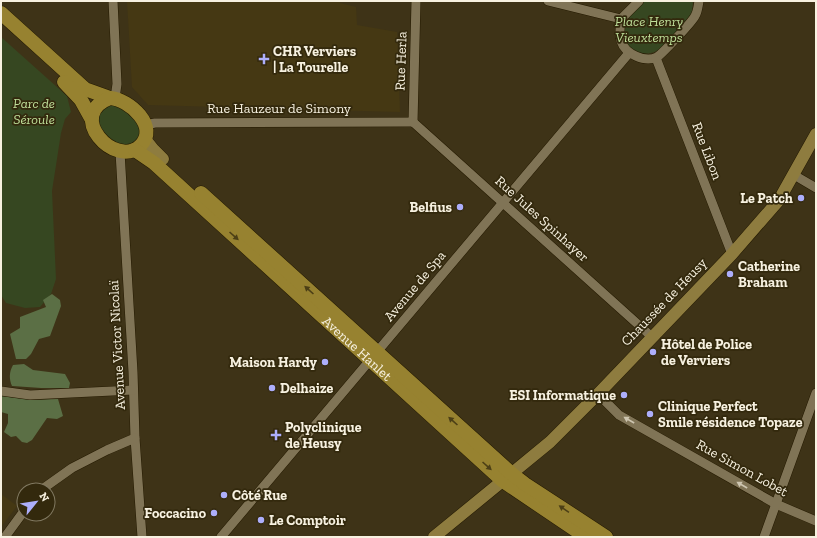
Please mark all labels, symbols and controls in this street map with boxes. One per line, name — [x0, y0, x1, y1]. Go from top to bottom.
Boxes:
park label: Place Henry Vieuxtemps — [615, 13, 684, 46]
street label: Rue Herla — [391, 31, 411, 91]
place label: CHR Verviers | La Tourelle — [273, 43, 357, 76]
marker: CHR Verviers | La Tourelle — [258, 53, 270, 65]
park label: Parc de Séroule — [13, 95, 55, 128]
street label: Rue Hauzeur de Simony — [207, 100, 352, 117]
street label: Rue Libon — [688, 120, 726, 182]
street label: Rue Jules Spinhayer — [492, 172, 593, 266]
place label: Le Patch — [740, 190, 793, 207]
marker: Le Patch — [796, 193, 806, 203]
place label: Belfius — [410, 199, 453, 216]
marker: Belfius — [455, 202, 465, 212]
one-way arrow — [229, 232, 239, 241]
street label: Avenue de Spa — [381, 247, 450, 325]
street label: Chaussée de Heusy — [618, 254, 711, 349]
place label: Catherine Braham — [738, 258, 800, 291]
marker: Catherine Braham — [725, 269, 735, 279]
street label: Avenue Victor Nicolaï — [105, 280, 129, 410]
one-way arrow — [304, 285, 314, 295]
street label: Avenue Hanlet — [319, 312, 396, 385]
place label: Hôtel de Police de Verviers — [661, 336, 752, 369]
marker: Hôtel de Police de Verviers — [648, 347, 658, 357]
place label: Maison Hardy — [230, 354, 318, 371]
marker: Maison Hardy — [320, 357, 330, 367]
place label: Delhaize — [280, 380, 334, 397]
marker: Delhaize — [267, 383, 277, 393]
place label: ESI Informatique — [509, 387, 616, 404]
marker: ESI Informatique — [619, 390, 629, 400]
place label: Clinique Perfect Smile résidence Topaze — [658, 398, 803, 431]
marker: Clinique Perfect Smile résidence Topaze — [645, 409, 655, 419]
one-way arrow — [448, 416, 459, 425]
one-way arrow — [623, 417, 635, 424]
place label: Polyclinique de Heusy — [285, 419, 362, 452]
marker: Polyclinique de Heusy — [270, 429, 282, 441]
street label: Rue Simon Lobet — [693, 436, 791, 501]
one-way arrow — [482, 462, 492, 471]
one-way arrow — [736, 481, 748, 488]
north arrow — [16, 482, 56, 522]
place label: Côté Rue — [232, 487, 287, 504]
text: N — [37, 490, 52, 505]
marker: Côté Rue — [219, 490, 229, 500]
place label: Foccacino — [144, 505, 207, 522]
one-way arrow — [559, 505, 569, 513]
marker: Foccacino — [209, 508, 219, 518]
place label: Le Comptoir — [269, 512, 346, 529]
marker: Le Comptoir — [256, 515, 266, 525]

